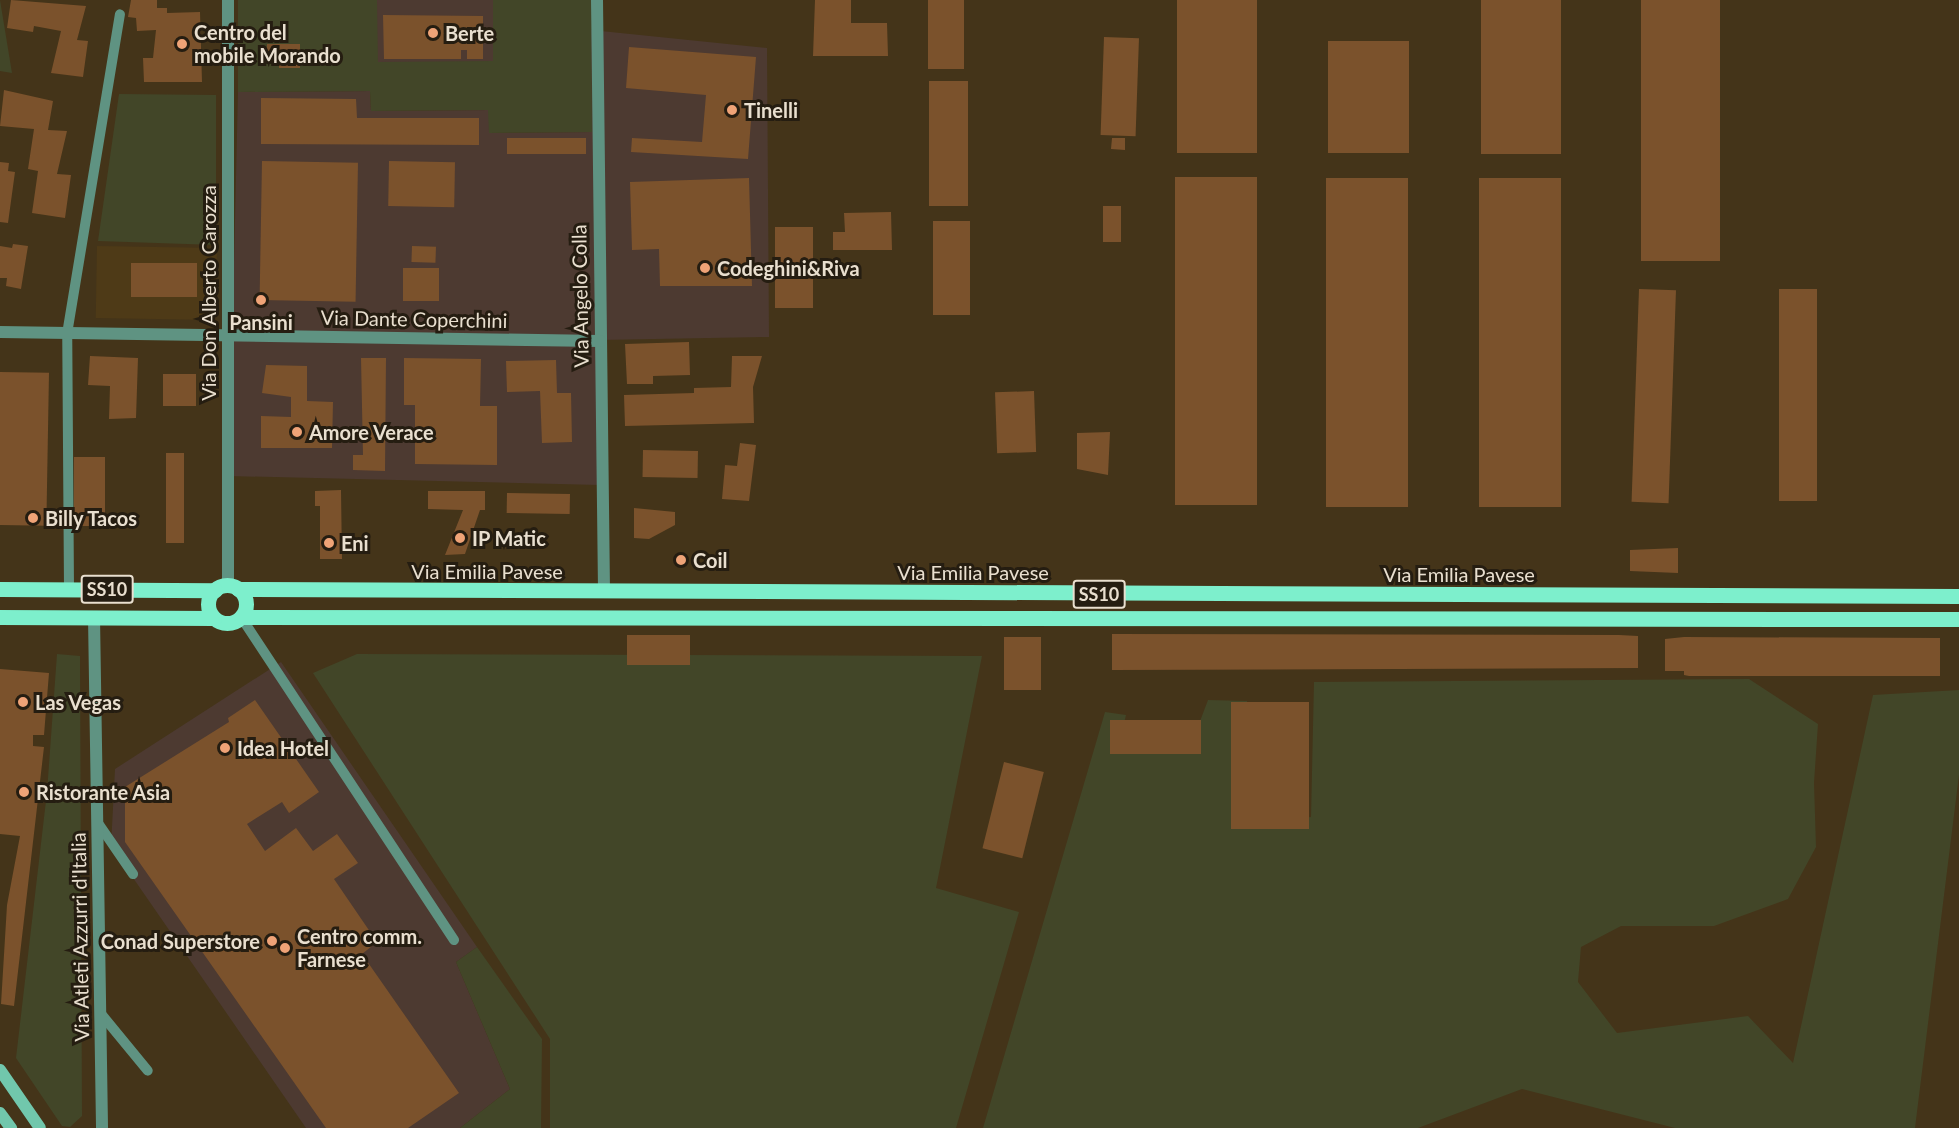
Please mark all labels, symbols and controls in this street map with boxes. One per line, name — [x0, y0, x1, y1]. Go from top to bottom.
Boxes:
place label: Centro del mobile Morando — [194, 20, 341, 67]
place label: Berte — [445, 21, 494, 45]
marker: Berte — [426, 26, 440, 40]
marker: Centro del mobile Morando — [175, 37, 189, 51]
place label: Tinelli — [744, 98, 798, 122]
marker: Tinelli — [725, 103, 739, 117]
street label: Via Don Alberto Carozza — [196, 185, 220, 401]
street label: Via Angelo Colla — [567, 224, 593, 368]
place label: Codeghini&Riva — [717, 256, 860, 280]
marker: Codeghini&Riva — [698, 261, 712, 275]
marker: Pansini — [254, 293, 268, 307]
street label: Via Dante Coperchini — [320, 305, 508, 333]
place label: Pansini — [229, 310, 293, 334]
place label: Amore Verace — [309, 420, 434, 444]
marker: Amore Verace — [290, 425, 304, 439]
place label: Billy Tacos — [45, 506, 138, 530]
marker: Billy Tacos — [26, 511, 40, 525]
place label: IP Matic — [472, 526, 546, 550]
place label: Eni — [341, 531, 369, 555]
marker: IP Matic — [453, 531, 467, 545]
marker: Eni — [322, 536, 336, 550]
place label: Coil — [693, 548, 728, 572]
marker: Coil — [674, 553, 688, 567]
street label: Via Emilia Pavese — [411, 559, 563, 583]
street label: Via Emilia Pavese — [897, 560, 1049, 584]
street label: Via Emilia Pavese — [1383, 562, 1535, 586]
road number: SS10 — [80, 574, 134, 604]
road number: SS10 — [1072, 579, 1126, 609]
place label: Las Vegas — [35, 690, 122, 714]
marker: Las Vegas — [16, 695, 30, 709]
place label: Idea Hotel — [237, 736, 329, 760]
marker: Idea Hotel — [218, 741, 232, 755]
place label: Ristorante Asia — [36, 780, 171, 804]
marker: Ristorante Asia — [17, 785, 31, 799]
street label: Via Atleti Azzurri d'Italia — [66, 832, 94, 1042]
place label: Centro comm. Farnese — [297, 924, 422, 971]
place label: Conad Superstore — [101, 929, 260, 953]
marker: Conad Superstore — [265, 934, 279, 948]
marker: Centro comm. Farnese — [278, 941, 292, 955]

